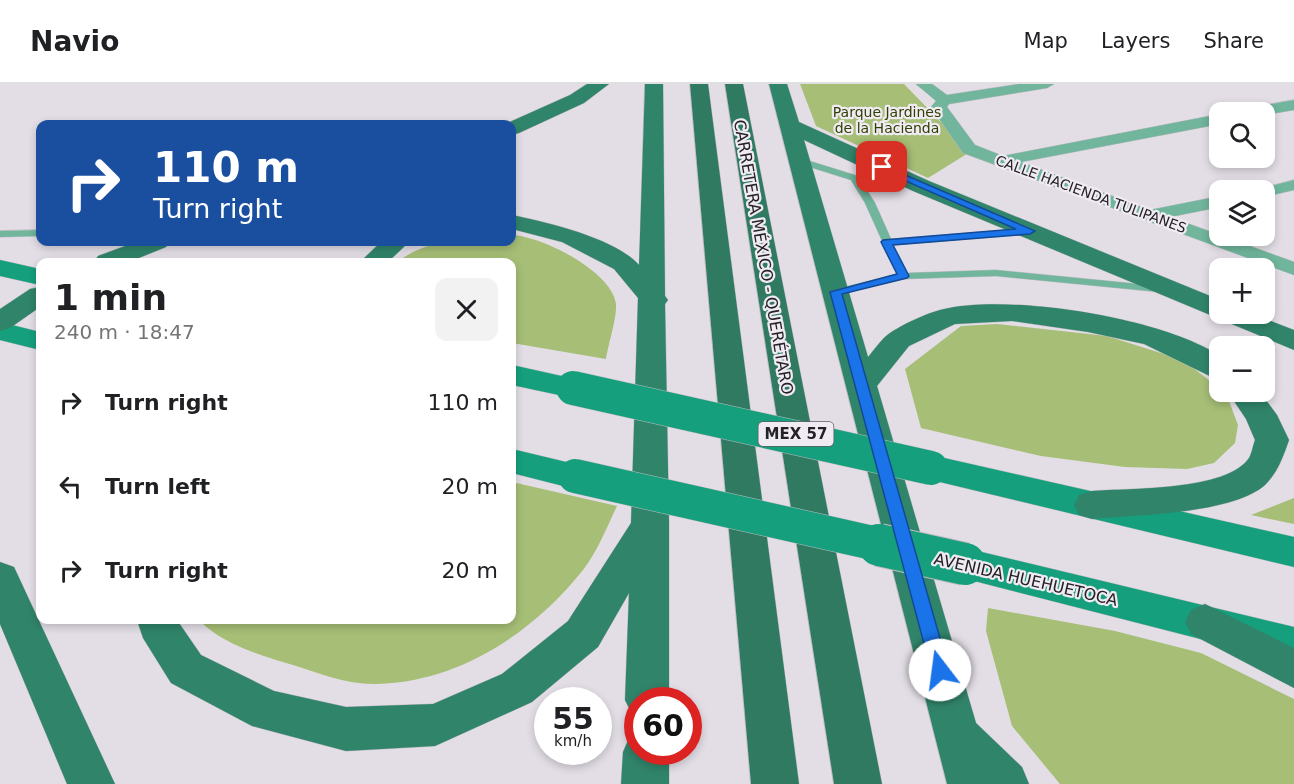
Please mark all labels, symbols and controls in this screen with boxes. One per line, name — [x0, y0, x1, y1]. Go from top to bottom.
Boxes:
text: Navio — [30, 25, 119, 58]
text: Map — [1024, 29, 1068, 53]
text: Layers — [1101, 29, 1170, 53]
text: Share — [1203, 29, 1264, 53]
map controls — [1209, 102, 1275, 402]
button: search — [1209, 102, 1275, 168]
park label: Parque Jardines de la Hacienda — [833, 104, 941, 136]
street label: CARRETERA MÉXICO - QUERÉTARO — [730, 118, 797, 396]
pin — [856, 141, 907, 192]
text: 110 m — [153, 143, 299, 192]
icon: right — [54, 144, 132, 222]
icon: arrive — [865, 150, 898, 183]
street label: CALLE HACIENDA TULIPANES — [993, 152, 1189, 236]
button: layers — [1209, 180, 1275, 246]
text: Turn right — [153, 193, 282, 224]
button: + — [1209, 258, 1275, 324]
text: 1 min — [54, 277, 167, 318]
button: close — [435, 278, 498, 341]
text: 240 m · 18:47 — [54, 320, 195, 344]
button: − — [1209, 336, 1275, 402]
icon: right — [54, 386, 87, 419]
text: Turn right — [105, 390, 228, 415]
text: 110 m — [428, 390, 498, 415]
road number: MEX 57 — [758, 422, 834, 446]
icon: left — [54, 470, 87, 503]
text: Turn left — [105, 474, 210, 499]
text: 20 m — [442, 474, 498, 499]
street label: AVENIDA HUEHUETOCA — [932, 549, 1120, 610]
icon: right — [54, 554, 87, 587]
text: Turn right — [105, 558, 228, 583]
text: 20 m — [442, 558, 498, 583]
position arrow — [908, 638, 972, 702]
speed limit sign: 60 — [624, 687, 702, 765]
text: 55 — [552, 701, 594, 736]
text: km/h — [554, 732, 592, 750]

